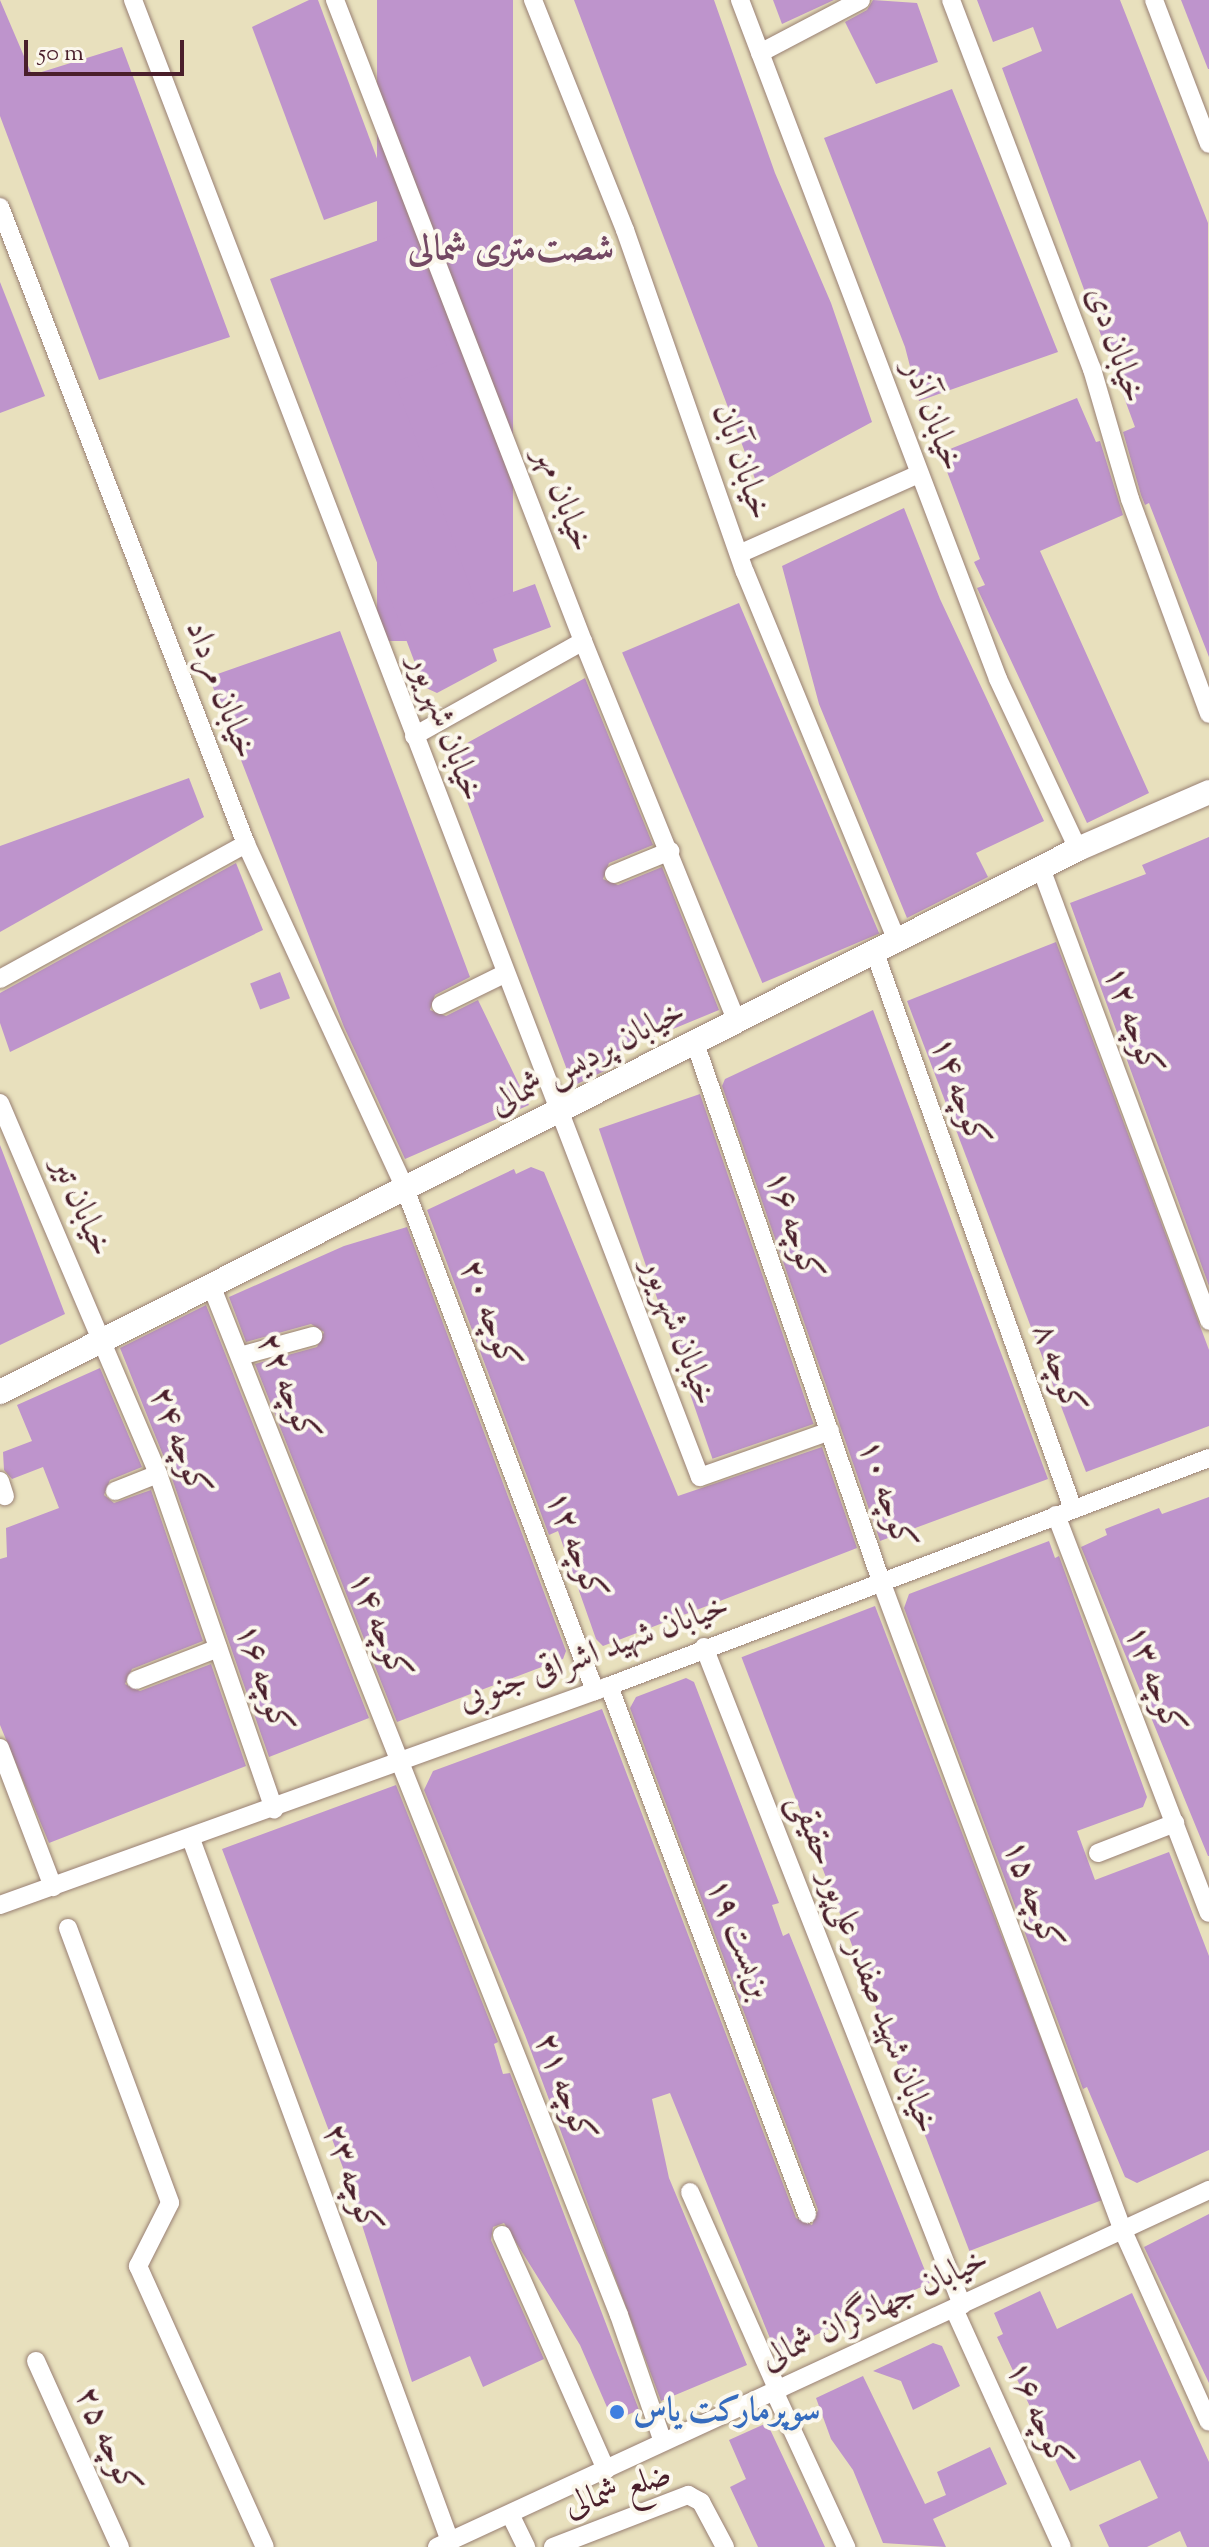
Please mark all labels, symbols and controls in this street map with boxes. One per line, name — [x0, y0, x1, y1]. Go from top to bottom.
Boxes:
scale bar — [28, 24, 188, 74]
text: 50 m — [38, 37, 84, 71]
district label: شصت‌متری شمالی — [408, 229, 614, 273]
street label: خیابان دی — [1076, 281, 1154, 409]
street label: خیابان آذر — [892, 355, 972, 477]
street label: خیابان آبان — [702, 398, 780, 526]
street label: خیابان مهر — [524, 442, 602, 558]
street label: خیابان مرداد — [175, 615, 265, 765]
street label: خیابان شهریور — [398, 649, 492, 807]
street label: کوچه ۱۲ — [1093, 960, 1171, 1082]
street label: خیابان پردیس شمالی — [483, 992, 693, 1126]
street label: کوچه ۱۴ — [920, 1031, 998, 1153]
street label: خیابان تیر — [41, 1151, 121, 1263]
street label: کوچه ۱۶ — [755, 1165, 831, 1287]
street label: خیابان شهریور — [631, 1253, 725, 1411]
street label: کوچه ۲۰ — [449, 1254, 529, 1376]
street label: کوچه ۸ — [1023, 1318, 1093, 1420]
street label: کوچه ۲۲ — [247, 1327, 327, 1449]
street label: کوچه ۲۴ — [139, 1381, 219, 1503]
street label: کوچه ۱۰ — [848, 1434, 924, 1556]
street label: کوچه ۱۲ — [535, 1485, 615, 1607]
street label: کوچه ۱۴ — [339, 1565, 419, 1687]
street label: خیابان شهید اشراقی جنوبی — [453, 1586, 735, 1722]
street label: کوچه ۱۶ — [225, 1618, 301, 1740]
street label: کوچه ۱۳ — [1114, 1619, 1194, 1741]
street label: خیابان شهید صفدر علی‌پور حقیقی — [779, 1788, 947, 2140]
street label: کوچه ۱۵ — [993, 1834, 1071, 1956]
street label: بن‌بست ۱۹ — [696, 1873, 780, 2005]
street label: کوچه ۲۱ — [524, 2027, 604, 2149]
street label: کوچه ۲۳ — [312, 2118, 390, 2240]
street label: خیابان جهادگران شمالی — [755, 2239, 995, 2381]
street label: کوچه ۱۶ — [996, 2354, 1080, 2476]
street label: کوچه ۲۵ — [65, 2380, 149, 2502]
place label: سوپرمارکت یاس — [633, 2392, 821, 2432]
marker: سوپرمارکت یاس — [608, 2403, 626, 2421]
street label: ضلع شمالی — [559, 2455, 677, 2527]

